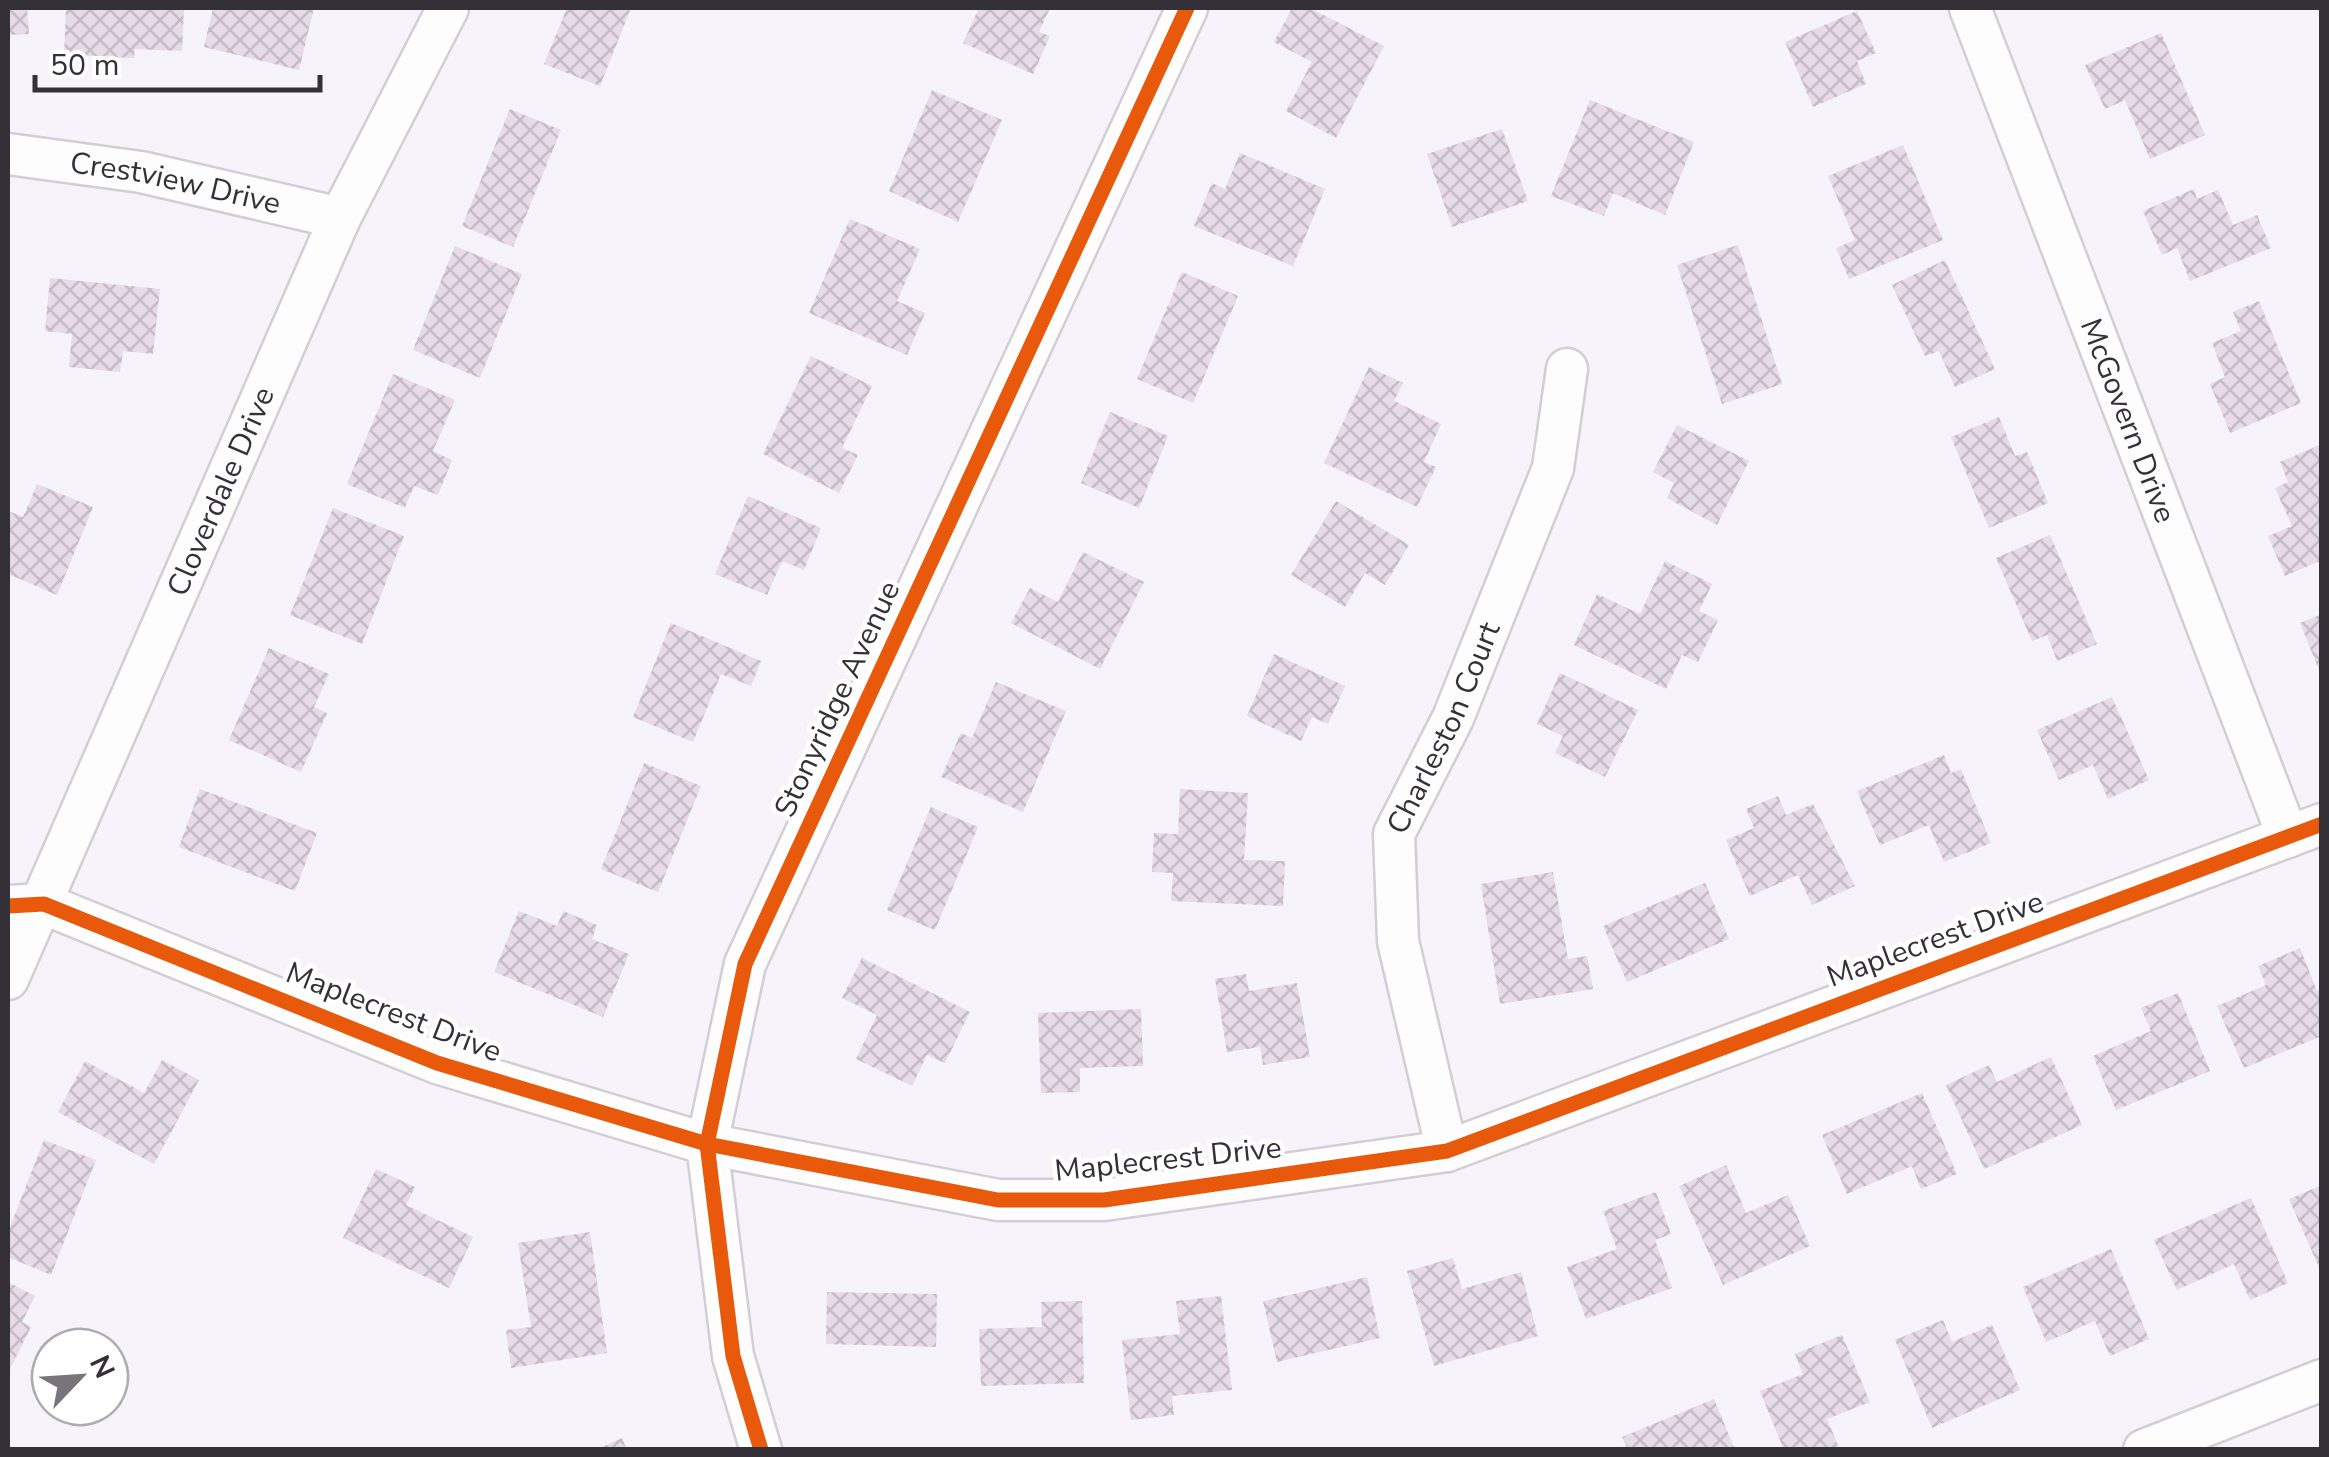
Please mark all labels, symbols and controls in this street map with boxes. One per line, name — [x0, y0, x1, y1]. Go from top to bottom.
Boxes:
scale bar — [35, 30, 320, 92]
text: 50 m — [50, 45, 119, 86]
street label: Crestview Drive — [68, 143, 285, 225]
street label: McGovern Drive — [2070, 313, 2186, 529]
street label: Cloverdale Drive — [158, 381, 285, 603]
street label: Stonyridge Avenue — [765, 574, 910, 824]
street label: Charleston Court — [1377, 616, 1511, 841]
street label: Maplecrest Drive — [1821, 881, 2049, 998]
street label: Maplecrest Drive — [280, 953, 507, 1072]
street label: Maplecrest Drive — [1053, 1127, 1283, 1192]
north arrow — [30, 1327, 130, 1427]
text: N — [80, 1349, 123, 1384]

